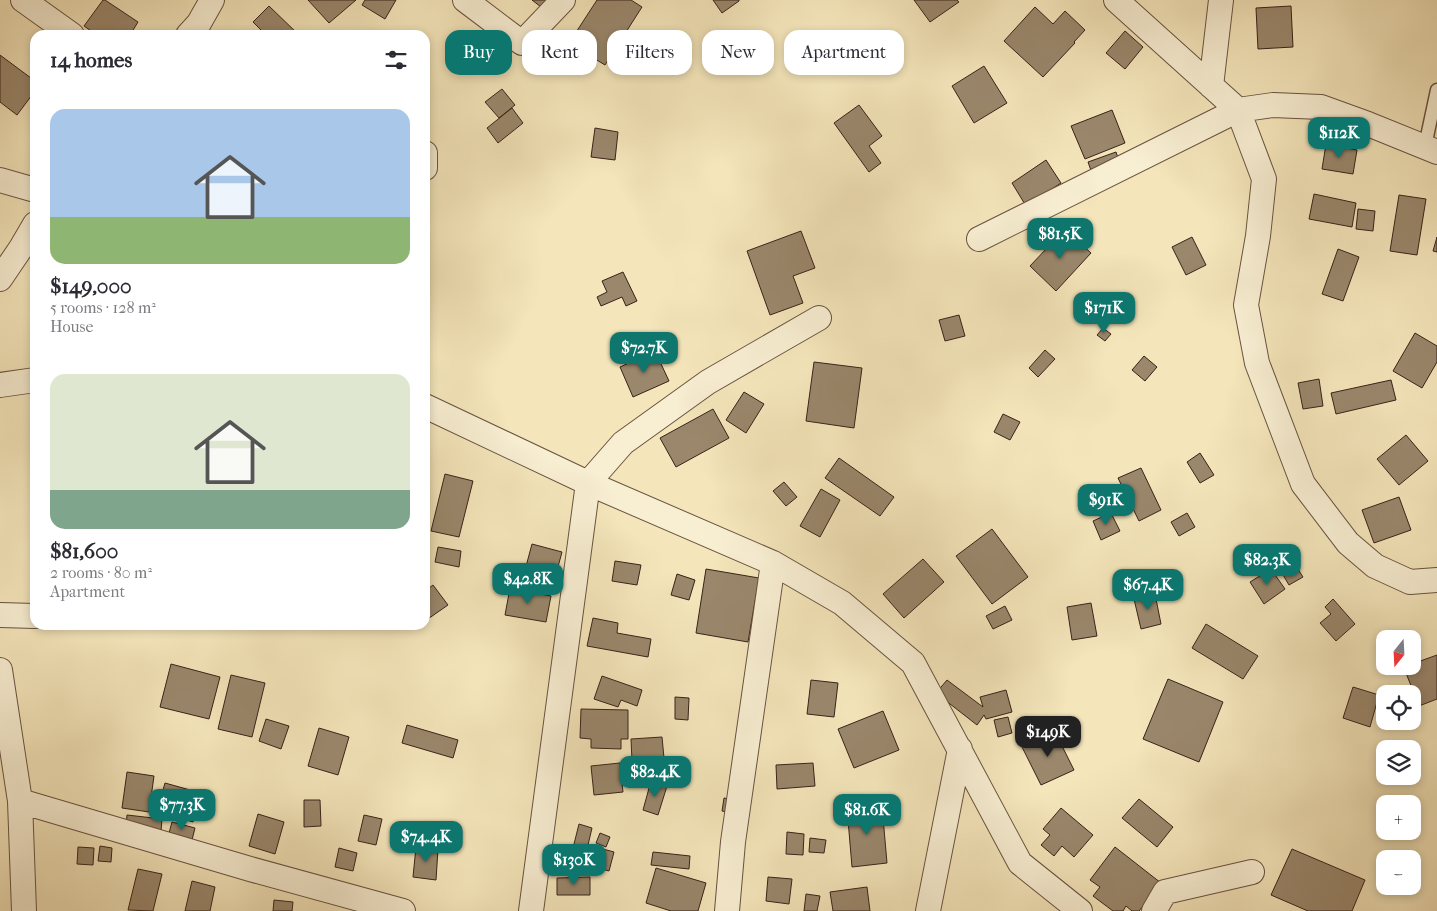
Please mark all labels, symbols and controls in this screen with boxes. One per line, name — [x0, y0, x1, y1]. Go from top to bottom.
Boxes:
chip: Buy — [445, 30, 512, 75]
chip: Rent — [522, 30, 597, 75]
chip: Filters — [607, 30, 692, 75]
chip: New — [702, 30, 774, 75]
chip: Apartment — [784, 30, 904, 75]
icon: filters — [382, 46, 410, 74]
text: 14 homes — [50, 48, 132, 72]
pin: $112K — [1304, 116, 1374, 159]
text: $112K — [1319, 123, 1359, 142]
icon: home — [185, 142, 275, 232]
pin: $81.5K — [1019, 218, 1101, 260]
text: $81.5K — [1038, 224, 1082, 243]
text: $149,000 — [50, 274, 132, 298]
pin: $171K — [1069, 292, 1139, 334]
text: 5 rooms · 128 m² — [50, 298, 156, 317]
text: $171K — [1084, 298, 1124, 317]
text: House — [50, 317, 93, 336]
pin: $72.7K — [603, 332, 685, 374]
text: $72.7K — [621, 338, 667, 357]
icon: home — [185, 407, 275, 497]
pin: $91K — [1076, 484, 1136, 526]
text: $91K — [1089, 490, 1123, 509]
text: $81,600 — [50, 539, 118, 563]
pin: $82.3K — [1226, 544, 1308, 586]
text: $82.3K — [1244, 550, 1290, 569]
pin: $42.8K — [487, 562, 569, 605]
text: 2 rooms · 80 m² — [50, 563, 152, 582]
pin: $67.4K — [1107, 568, 1189, 611]
text: $42.8K — [503, 569, 553, 588]
text: $67.4K — [1123, 575, 1173, 594]
text: Apartment — [50, 582, 125, 601]
north arrow — [1376, 630, 1421, 675]
map controls — [1376, 630, 1421, 895]
button: locate — [1376, 685, 1421, 730]
pin: $149K — [1013, 716, 1083, 758]
text: $149K — [1026, 722, 1070, 741]
button: layers — [1376, 740, 1421, 785]
pin: $82.4K — [614, 756, 696, 798]
text: $82.4K — [630, 762, 680, 781]
pin: $77.3K — [141, 788, 223, 831]
pin: $81.6K — [826, 794, 908, 836]
text: $77.3K — [159, 795, 205, 814]
button: + — [1376, 795, 1421, 840]
text: $81.6K — [844, 800, 890, 819]
pin: $74.4K — [385, 820, 467, 863]
text: $74.4K — [401, 827, 451, 846]
pin: $130K — [539, 844, 609, 886]
text: $130K — [553, 850, 595, 869]
button: − — [1376, 850, 1421, 895]

